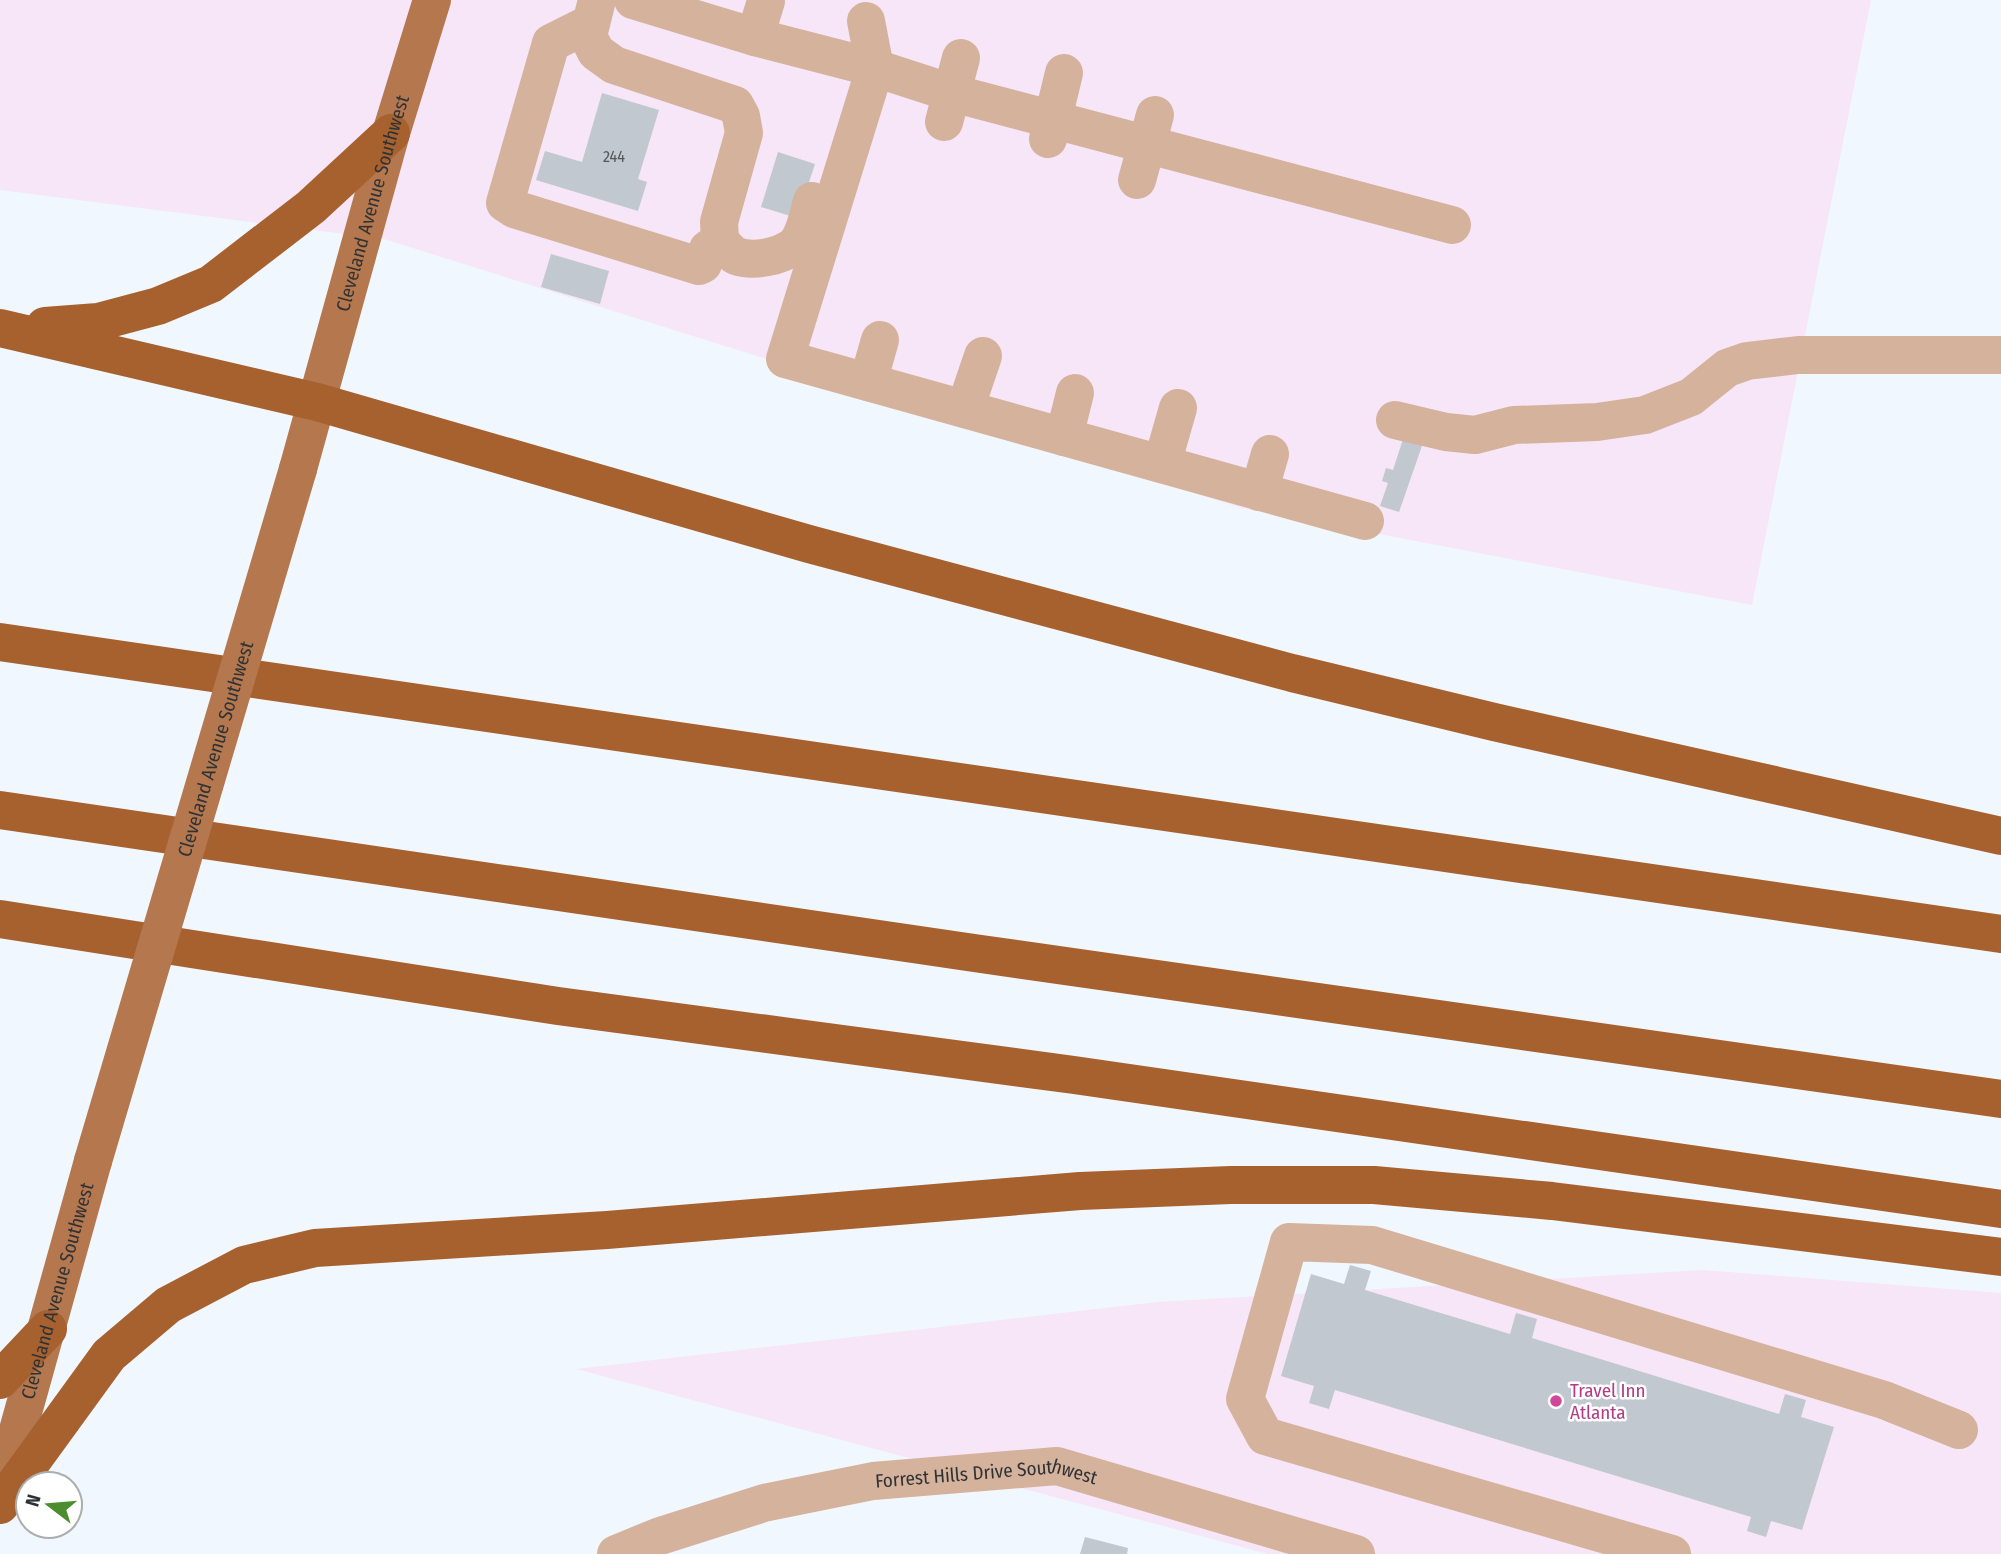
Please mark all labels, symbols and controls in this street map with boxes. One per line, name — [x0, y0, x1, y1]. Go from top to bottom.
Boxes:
street label: Cleveland Avenue Southwest — [331, 91, 414, 314]
house number: 244 — [603, 147, 625, 166]
street label: Cleveland Avenue Southwest — [173, 638, 259, 859]
street label: Cleveland Avenue Southwest — [16, 1179, 99, 1402]
place label: Travel Inn Atlanta — [1570, 1379, 1646, 1424]
marker: Travel Inn Atlanta — [1548, 1393, 1564, 1409]
street label: Forrest Hills Drive Southwest — [874, 1454, 1101, 1493]
north arrow — [14, 1470, 84, 1540]
text: N — [21, 1492, 46, 1509]

